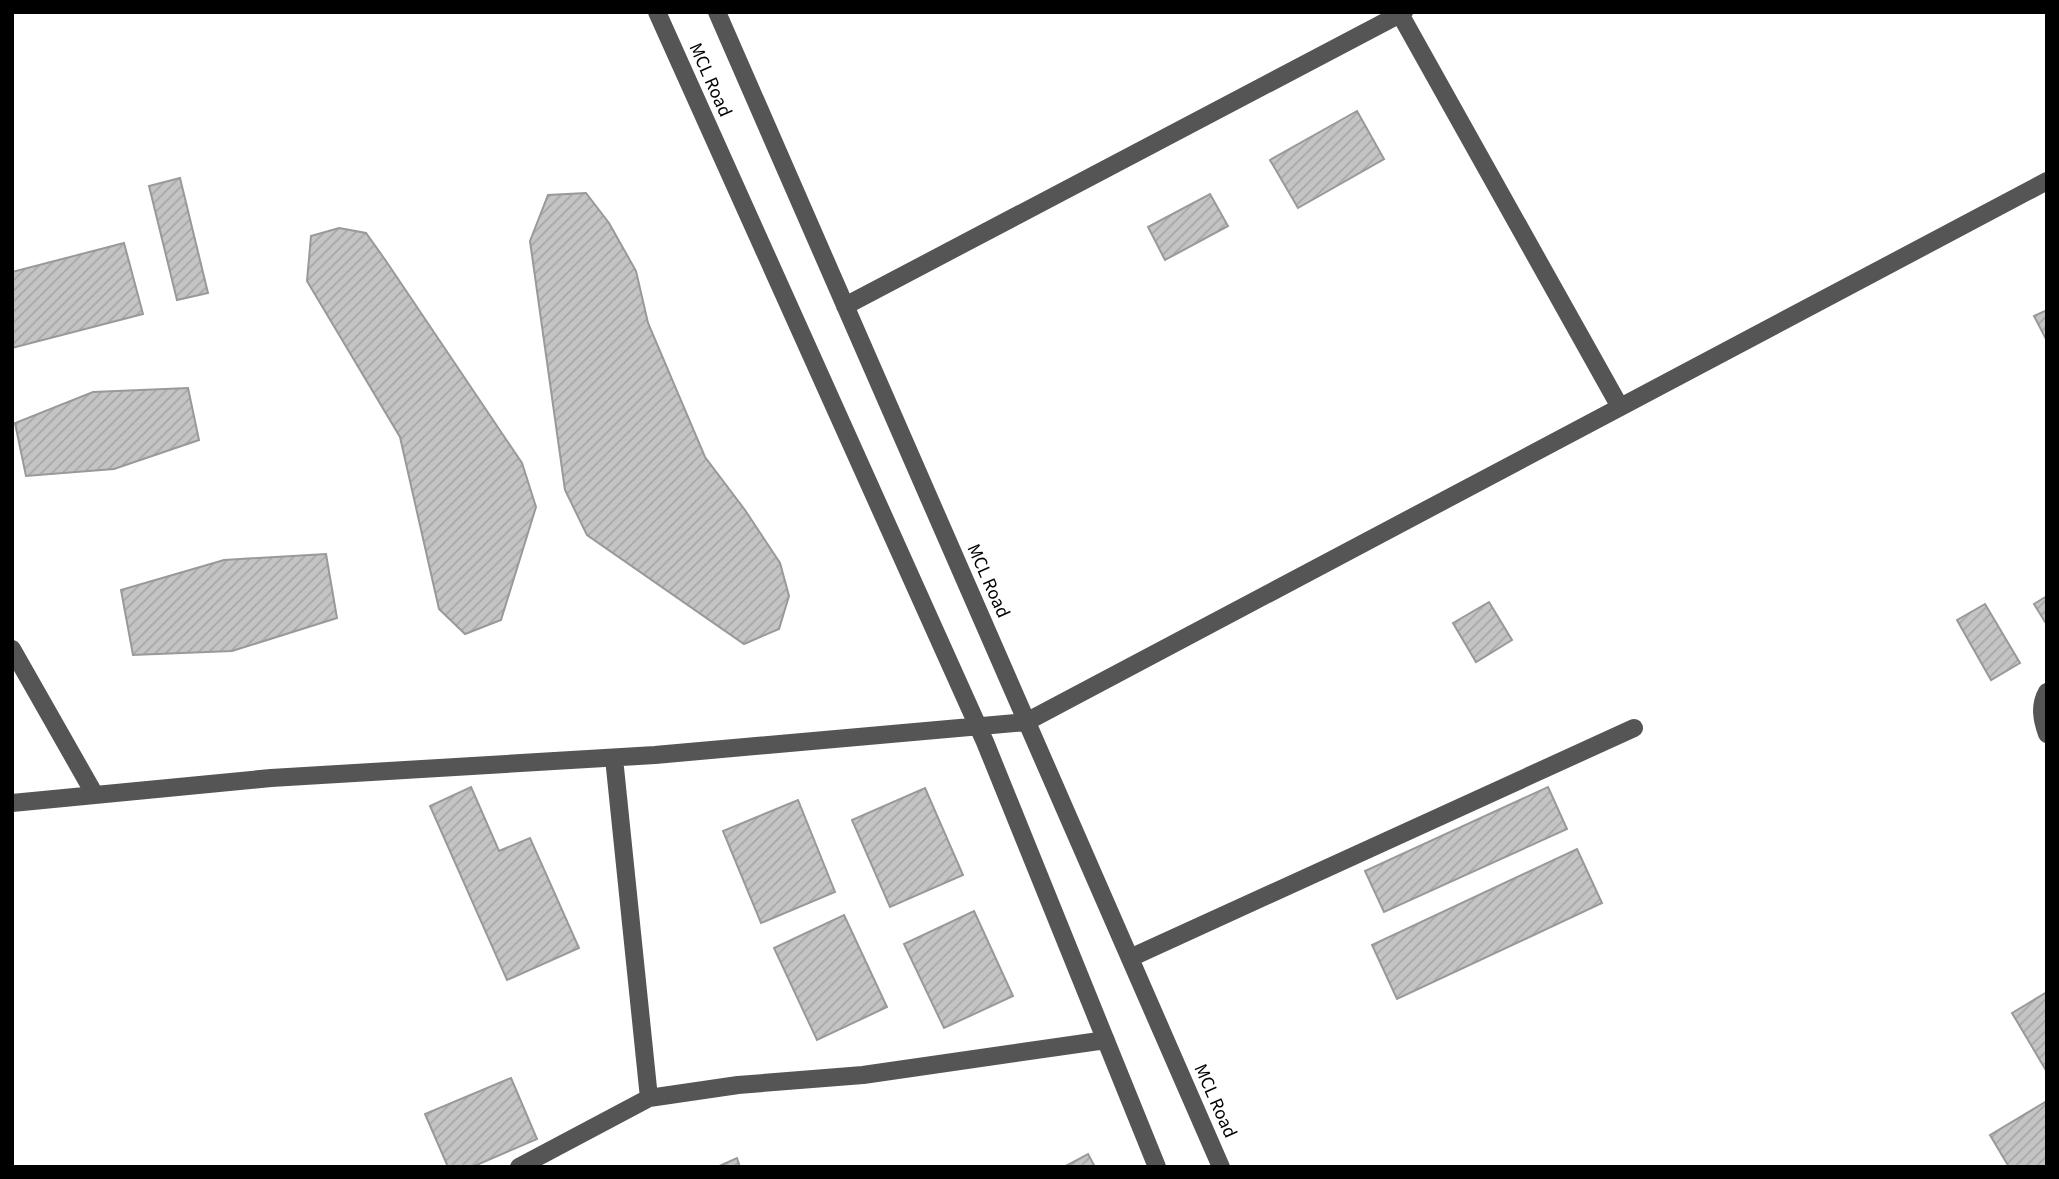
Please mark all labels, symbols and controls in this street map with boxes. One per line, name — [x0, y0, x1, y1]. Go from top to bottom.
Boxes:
street label: MCL Road — [682, 39, 738, 121]
street label: MCL Road — [960, 540, 1016, 622]
street label: MCL Road — [1187, 1060, 1243, 1142]

